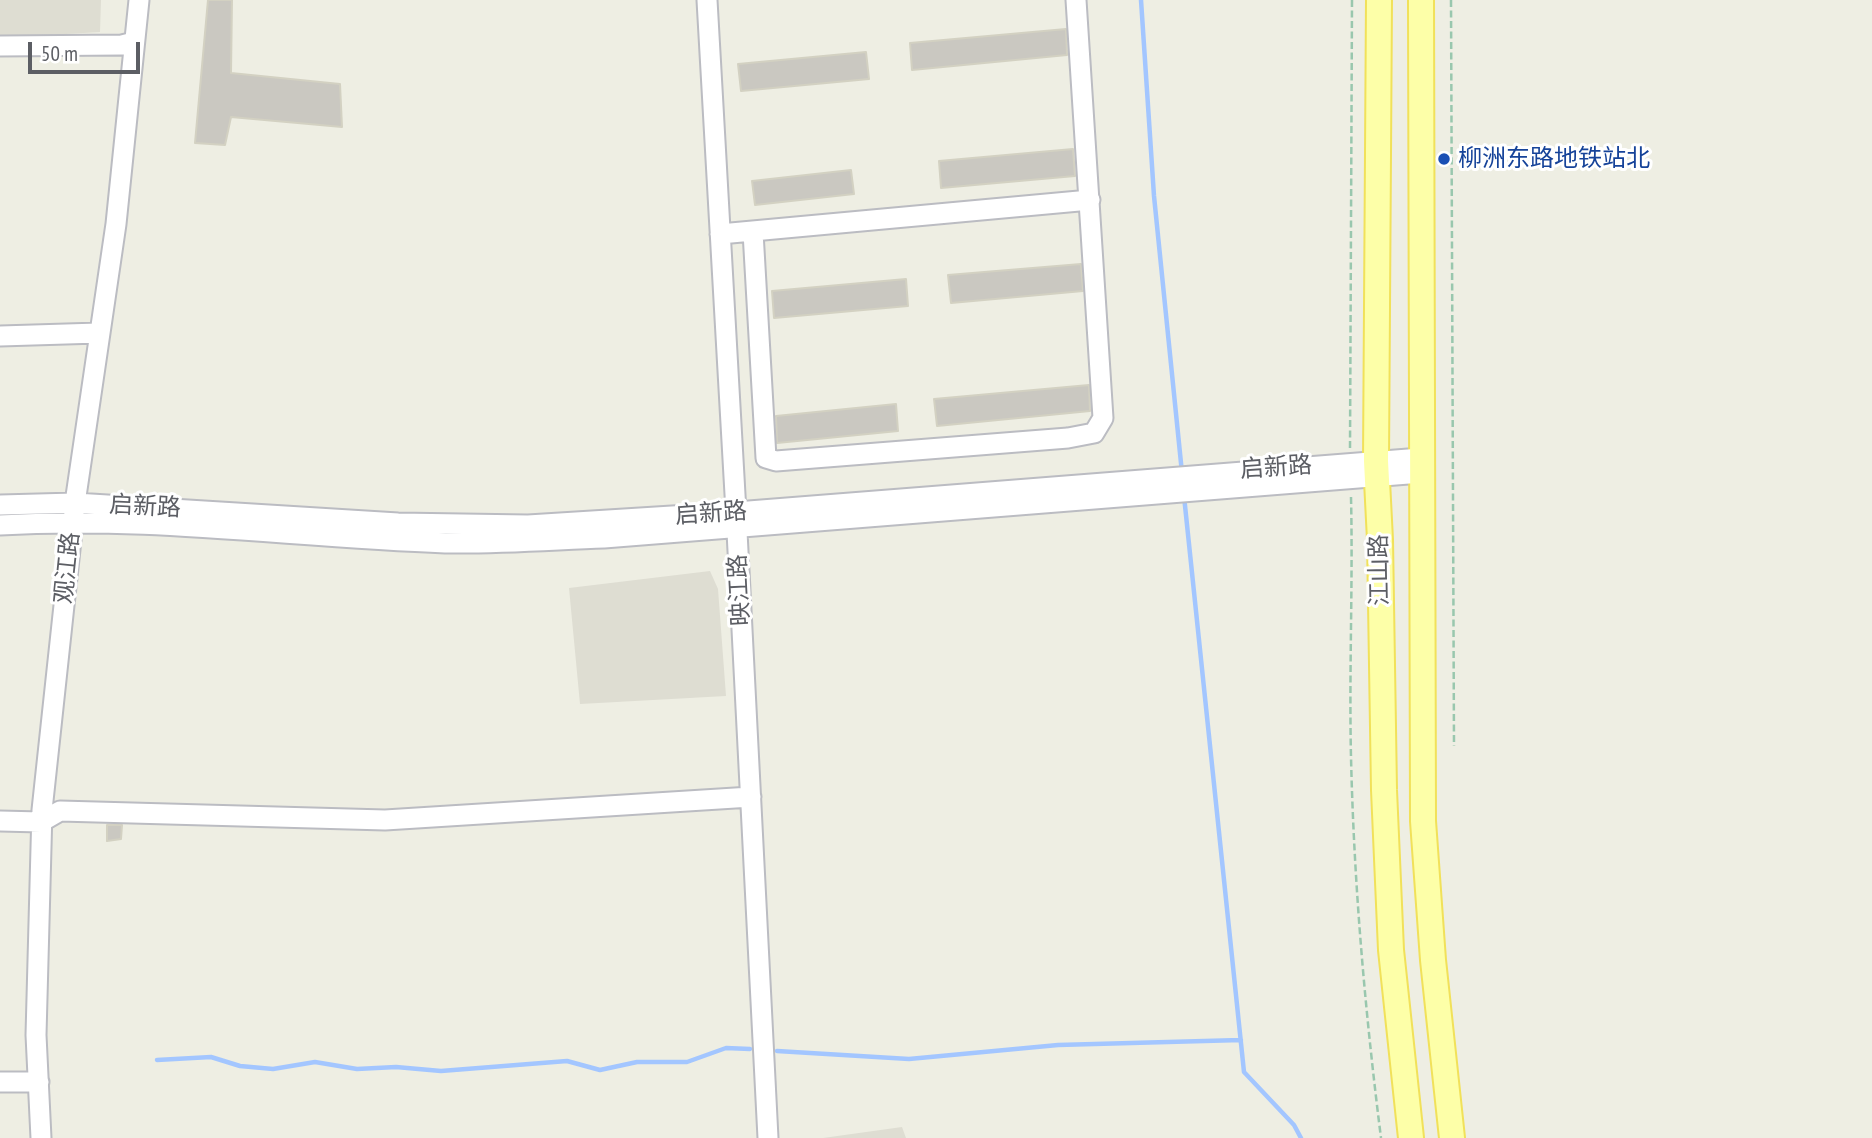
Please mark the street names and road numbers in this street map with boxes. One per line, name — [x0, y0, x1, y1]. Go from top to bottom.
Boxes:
street label: 启新路 — [1239, 451, 1313, 485]
street label: 启新路 — [108, 491, 182, 523]
street label: 启新路 — [674, 497, 748, 531]
street label: 观江路 — [50, 531, 86, 605]
street label: 江山路 — [1365, 534, 1395, 606]
street label: 映江路 — [724, 553, 756, 627]

